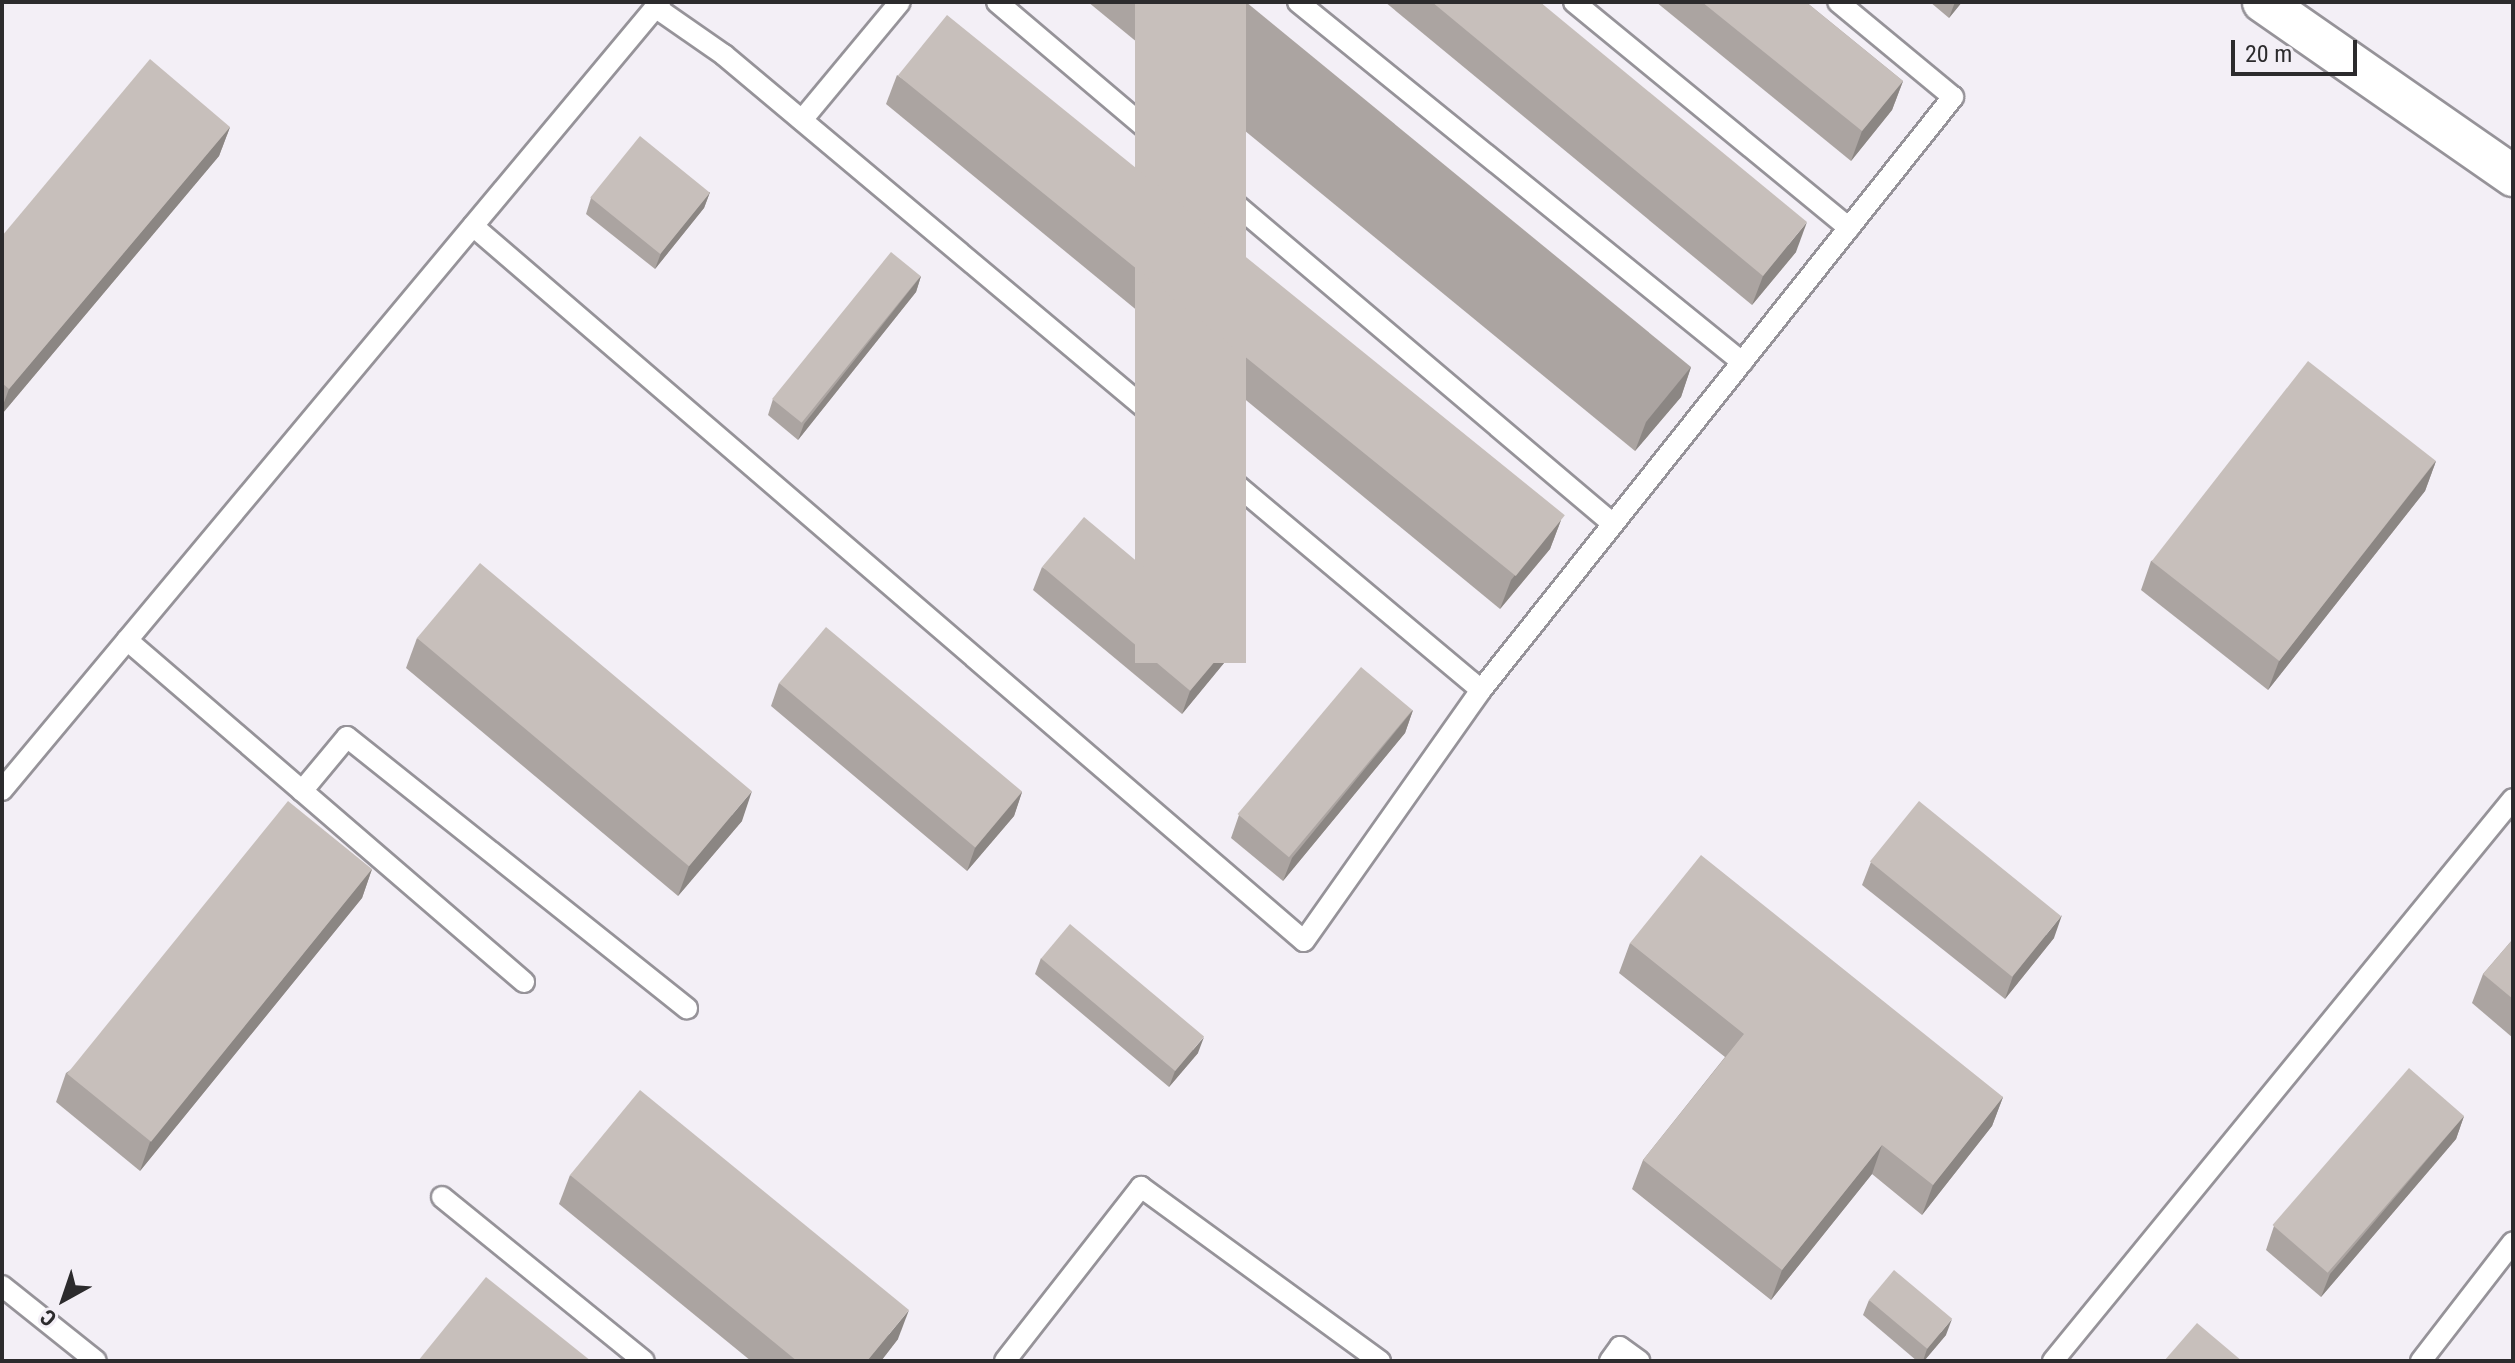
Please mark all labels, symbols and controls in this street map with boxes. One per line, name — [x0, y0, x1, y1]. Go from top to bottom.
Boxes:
scale bar — [2235, 24, 2361, 74]
text: 20 m — [2245, 40, 2292, 68]
north arrow — [24, 1259, 104, 1339]
text: С — [35, 1304, 61, 1331]

